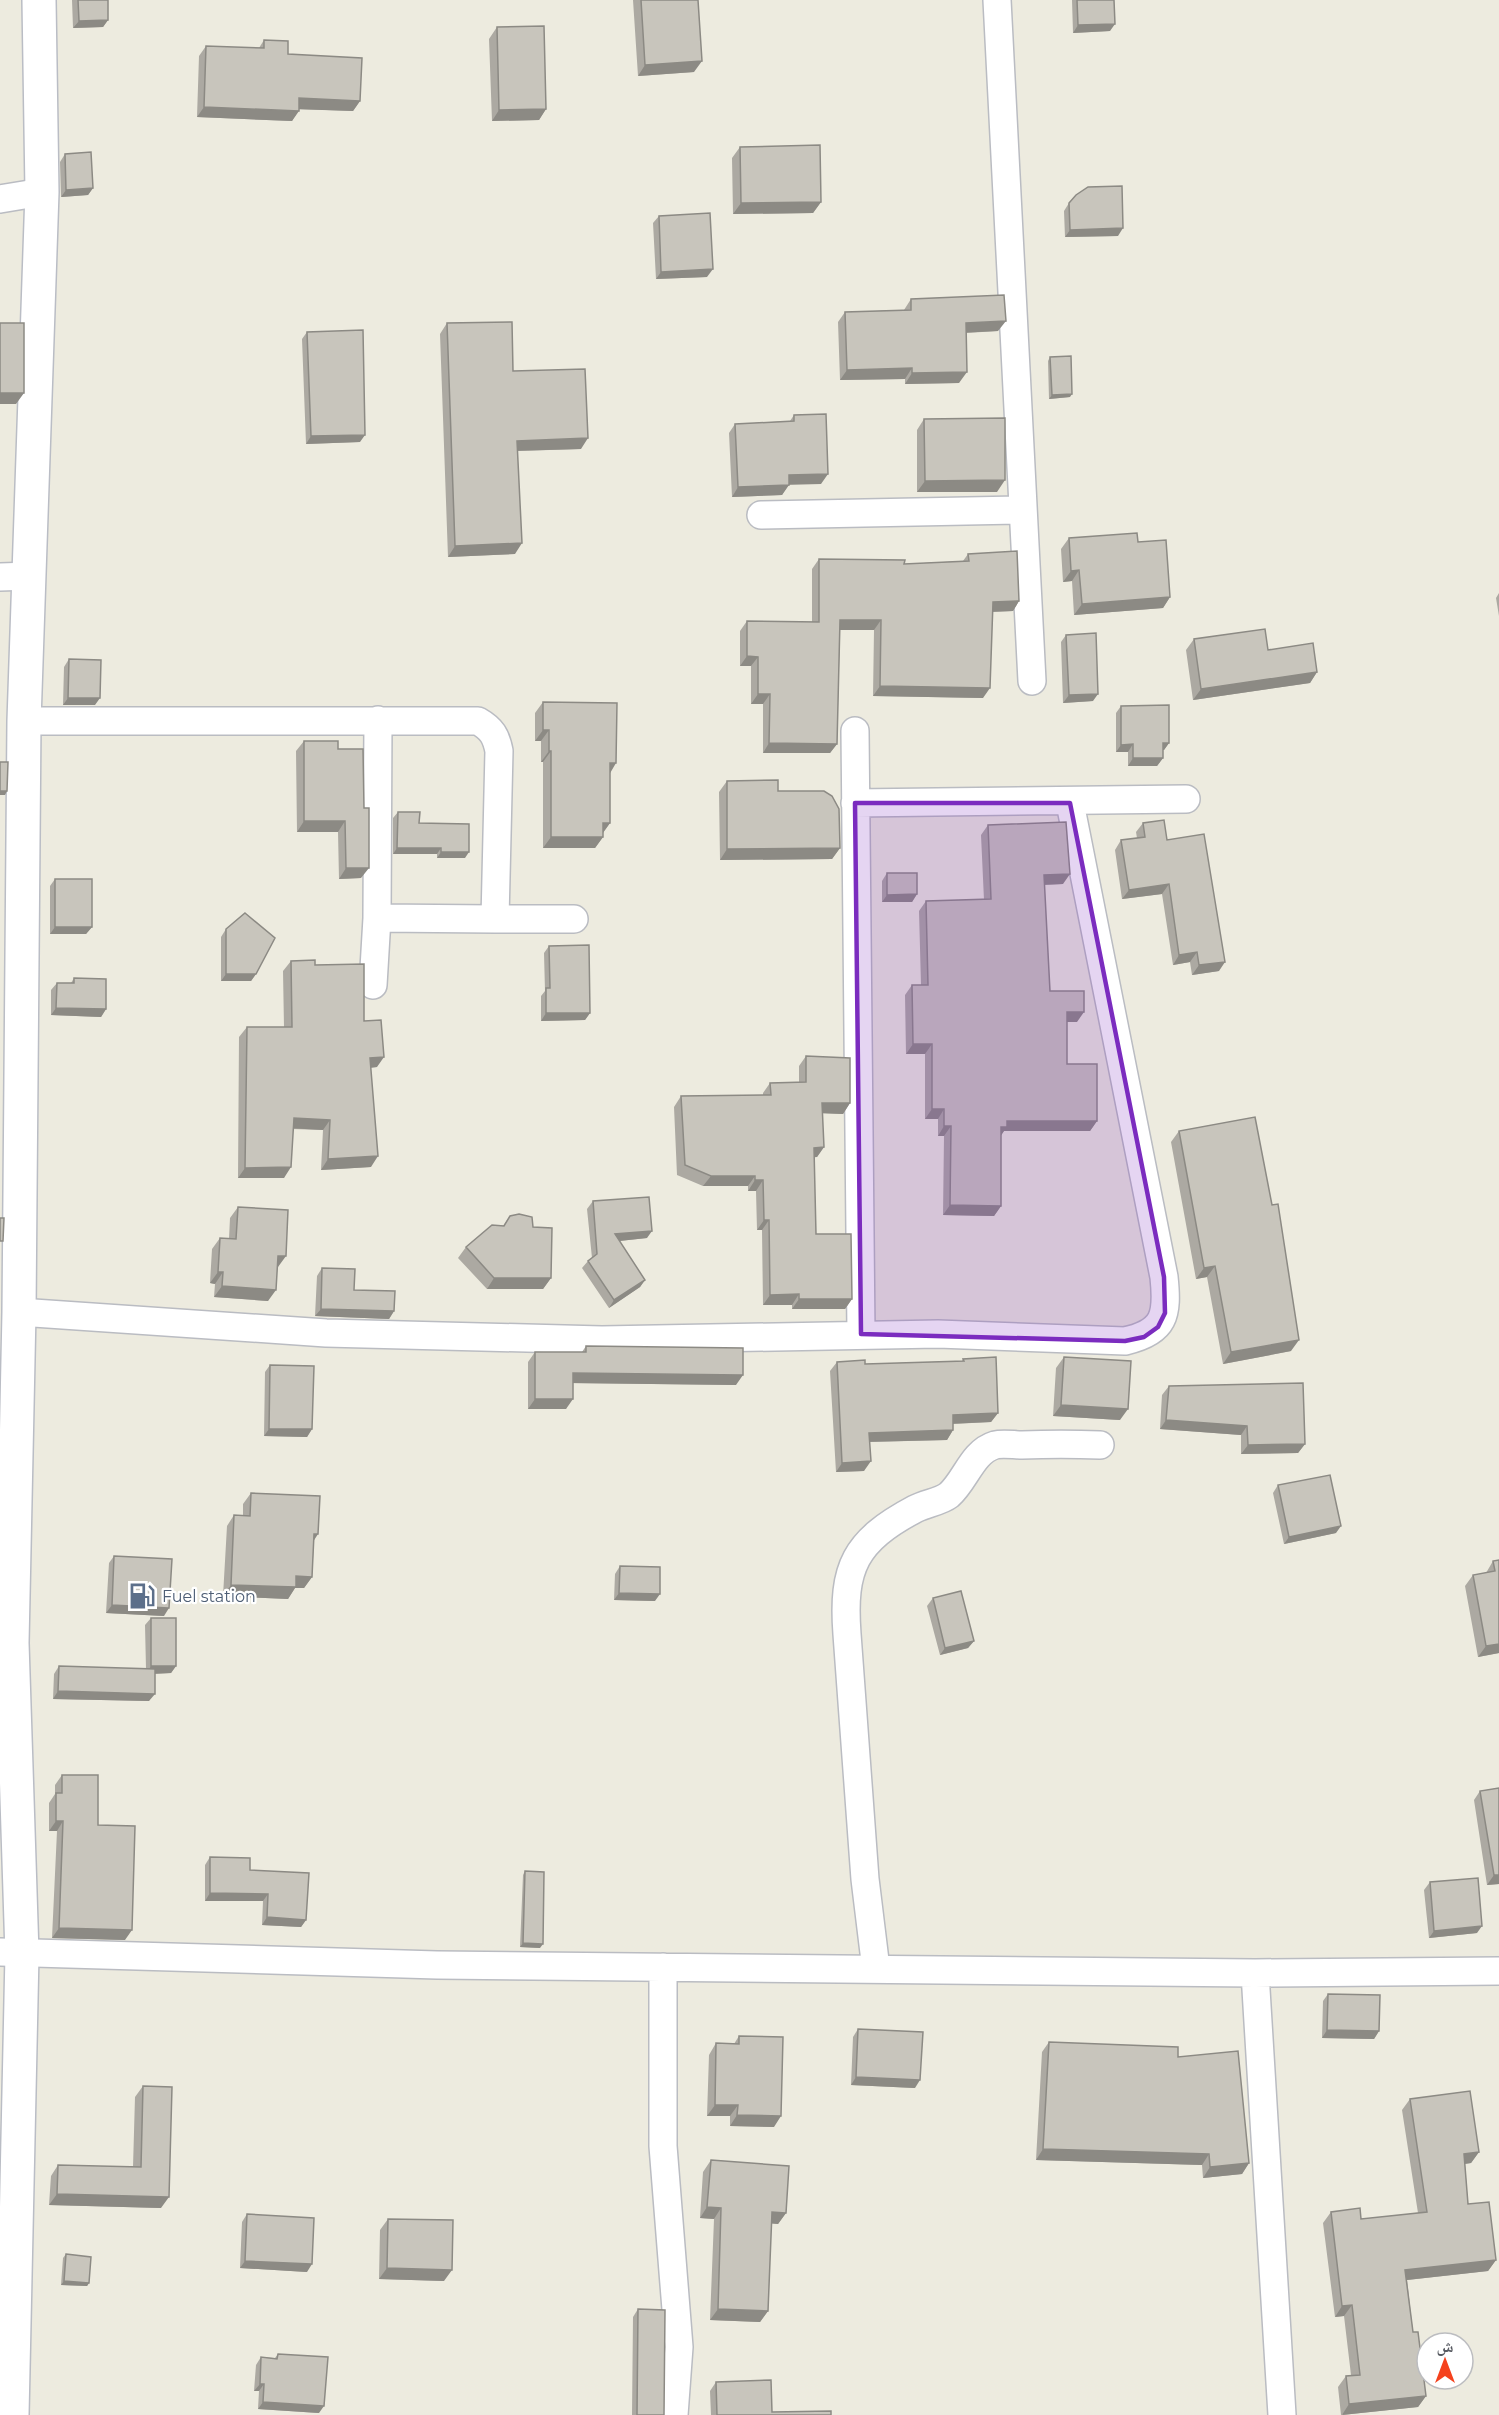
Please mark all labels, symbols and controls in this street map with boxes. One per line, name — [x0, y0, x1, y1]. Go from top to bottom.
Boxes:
fuel station icon: Fuel station — [127, 1581, 157, 1611]
place label: Fuel station — [162, 1587, 256, 1606]
north arrow — [1415, 2331, 1475, 2391]
text: ش — [1437, 2337, 1454, 2356]

